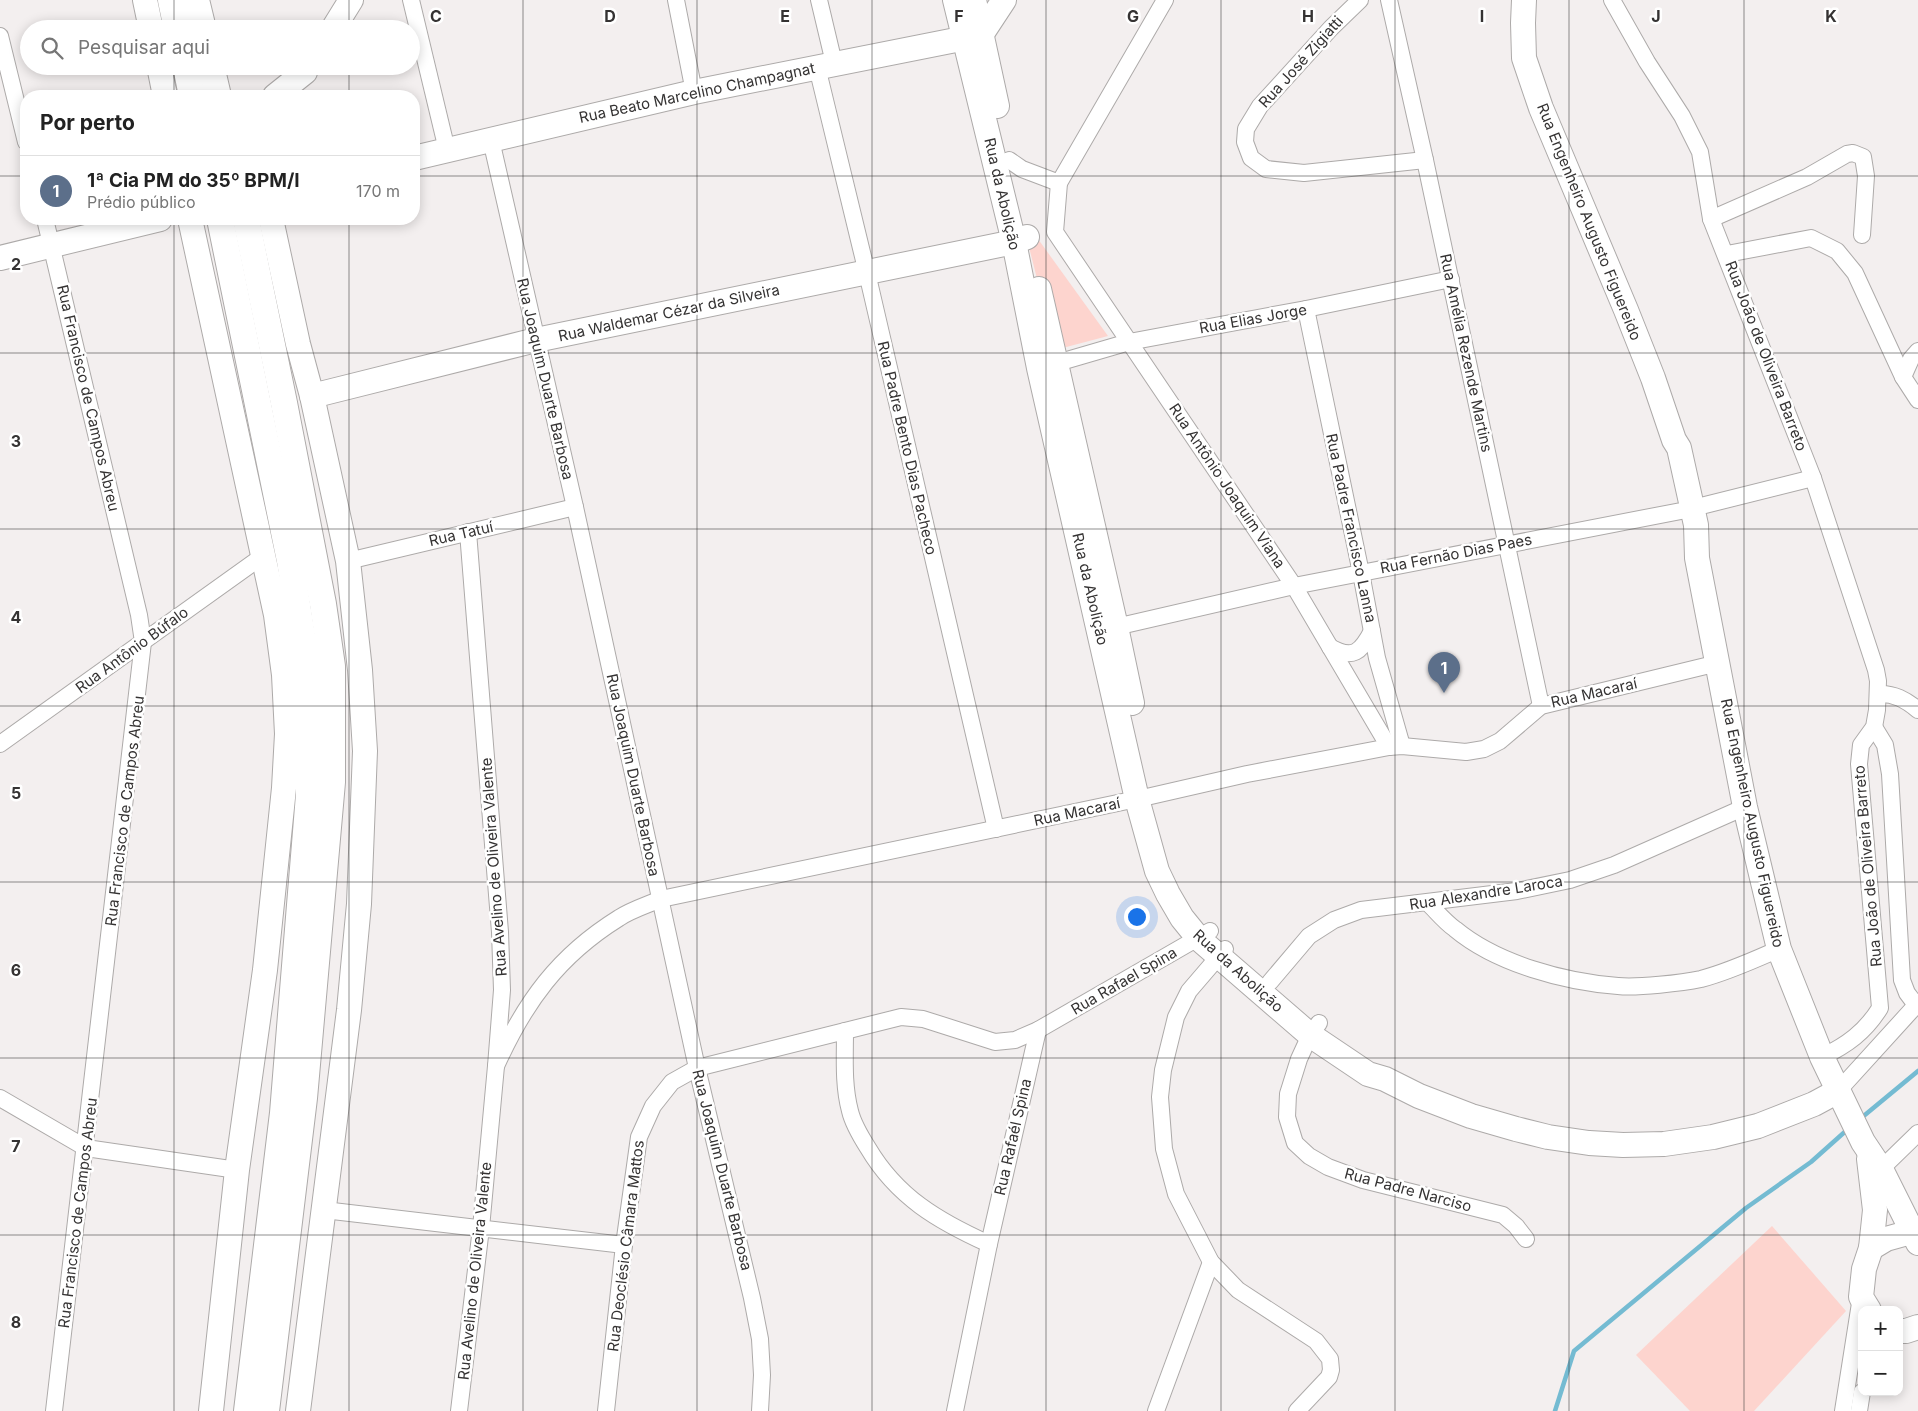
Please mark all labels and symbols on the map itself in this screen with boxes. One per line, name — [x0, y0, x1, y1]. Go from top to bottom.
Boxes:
text: C — [430, 6, 442, 26]
text: D — [604, 6, 616, 26]
text: E — [780, 6, 790, 26]
text: F — [954, 6, 964, 26]
text: G — [1127, 6, 1139, 26]
text: H — [1302, 6, 1314, 26]
text: I — [1480, 6, 1484, 26]
text: J — [1651, 6, 1661, 26]
text: K — [1825, 6, 1837, 26]
street label: Rua José Zigiatti — [1254, 12, 1347, 112]
street label: Rua Beato Marcelino Champagnat — [577, 58, 817, 127]
street label: Rua Engenheiro Augusto Figuereido — [1533, 100, 1646, 343]
street label: Rua da Abolição — [980, 136, 1025, 252]
street label: Rua Amélia Rezende Martins — [1436, 252, 1497, 454]
text: 2 — [11, 254, 21, 274]
street label: Rua João de Oliveira Barreto — [1721, 258, 1812, 454]
street label: Rua Joaquim Duarte Barbosa — [513, 276, 578, 482]
street label: Rua Waldemar Cézar da Silveira — [556, 280, 781, 345]
street label: Rua Francisco de Campos Abreu — [53, 283, 124, 513]
street label: Rua Elias Jorge — [1198, 300, 1308, 337]
street label: Rua Padre Bento Dias Pacheco — [874, 339, 941, 557]
street label: Rua Antônio Joaquim Viana — [1165, 400, 1290, 572]
text: 3 — [11, 431, 21, 451]
street label: Rua Padre Francisco Lanna — [1322, 432, 1381, 624]
street label: Rua Tatuí — [427, 517, 495, 550]
street label: Rua Fernão Dias Paes — [1378, 529, 1533, 578]
street label: Rua da Abolição — [1068, 531, 1113, 647]
street label: Rua Antônio Búfalo — [72, 602, 192, 697]
text: 4 — [11, 607, 22, 627]
pin: 1 — [1428, 652, 1460, 693]
street label: Rua Joaquim Duarte Barbosa — [603, 672, 664, 878]
street label: Rua Macaraí — [1549, 673, 1639, 712]
street label: Rua Francisco de Campos Abreu — [101, 695, 148, 927]
street label: Rua Engenheiro Augusto Figuereido — [1717, 697, 1788, 949]
street label: Rua Avelino de Oliveira Valente — [476, 757, 511, 977]
street label: Rua João de Oliveira Barreto — [1849, 764, 1886, 968]
text: 5 — [11, 783, 21, 803]
street label: Rua Macaraí — [1032, 793, 1122, 830]
street label: Rua Alexandre Laroca — [1408, 871, 1564, 914]
your location — [1124, 904, 1150, 930]
street label: Rua da Abolição — [1189, 925, 1287, 1016]
street label: Rua Rafael Spina — [1067, 943, 1180, 1019]
text: 6 — [11, 960, 21, 980]
street label: Rua Joaquim Duarte Barbosa — [688, 1067, 757, 1272]
street label: Rua Rafaél Spina — [990, 1077, 1035, 1197]
street label: Rua Francisco de Campos Abreu — [54, 1097, 101, 1329]
text: 7 — [11, 1136, 21, 1156]
street label: Rua Deoclésio Câmara Mattos — [603, 1139, 648, 1353]
street label: Rua Avelino de Oliveira Valente — [454, 1161, 495, 1381]
street label: Rua Padre Narciso — [1342, 1163, 1474, 1216]
text: 8 — [11, 1312, 21, 1332]

